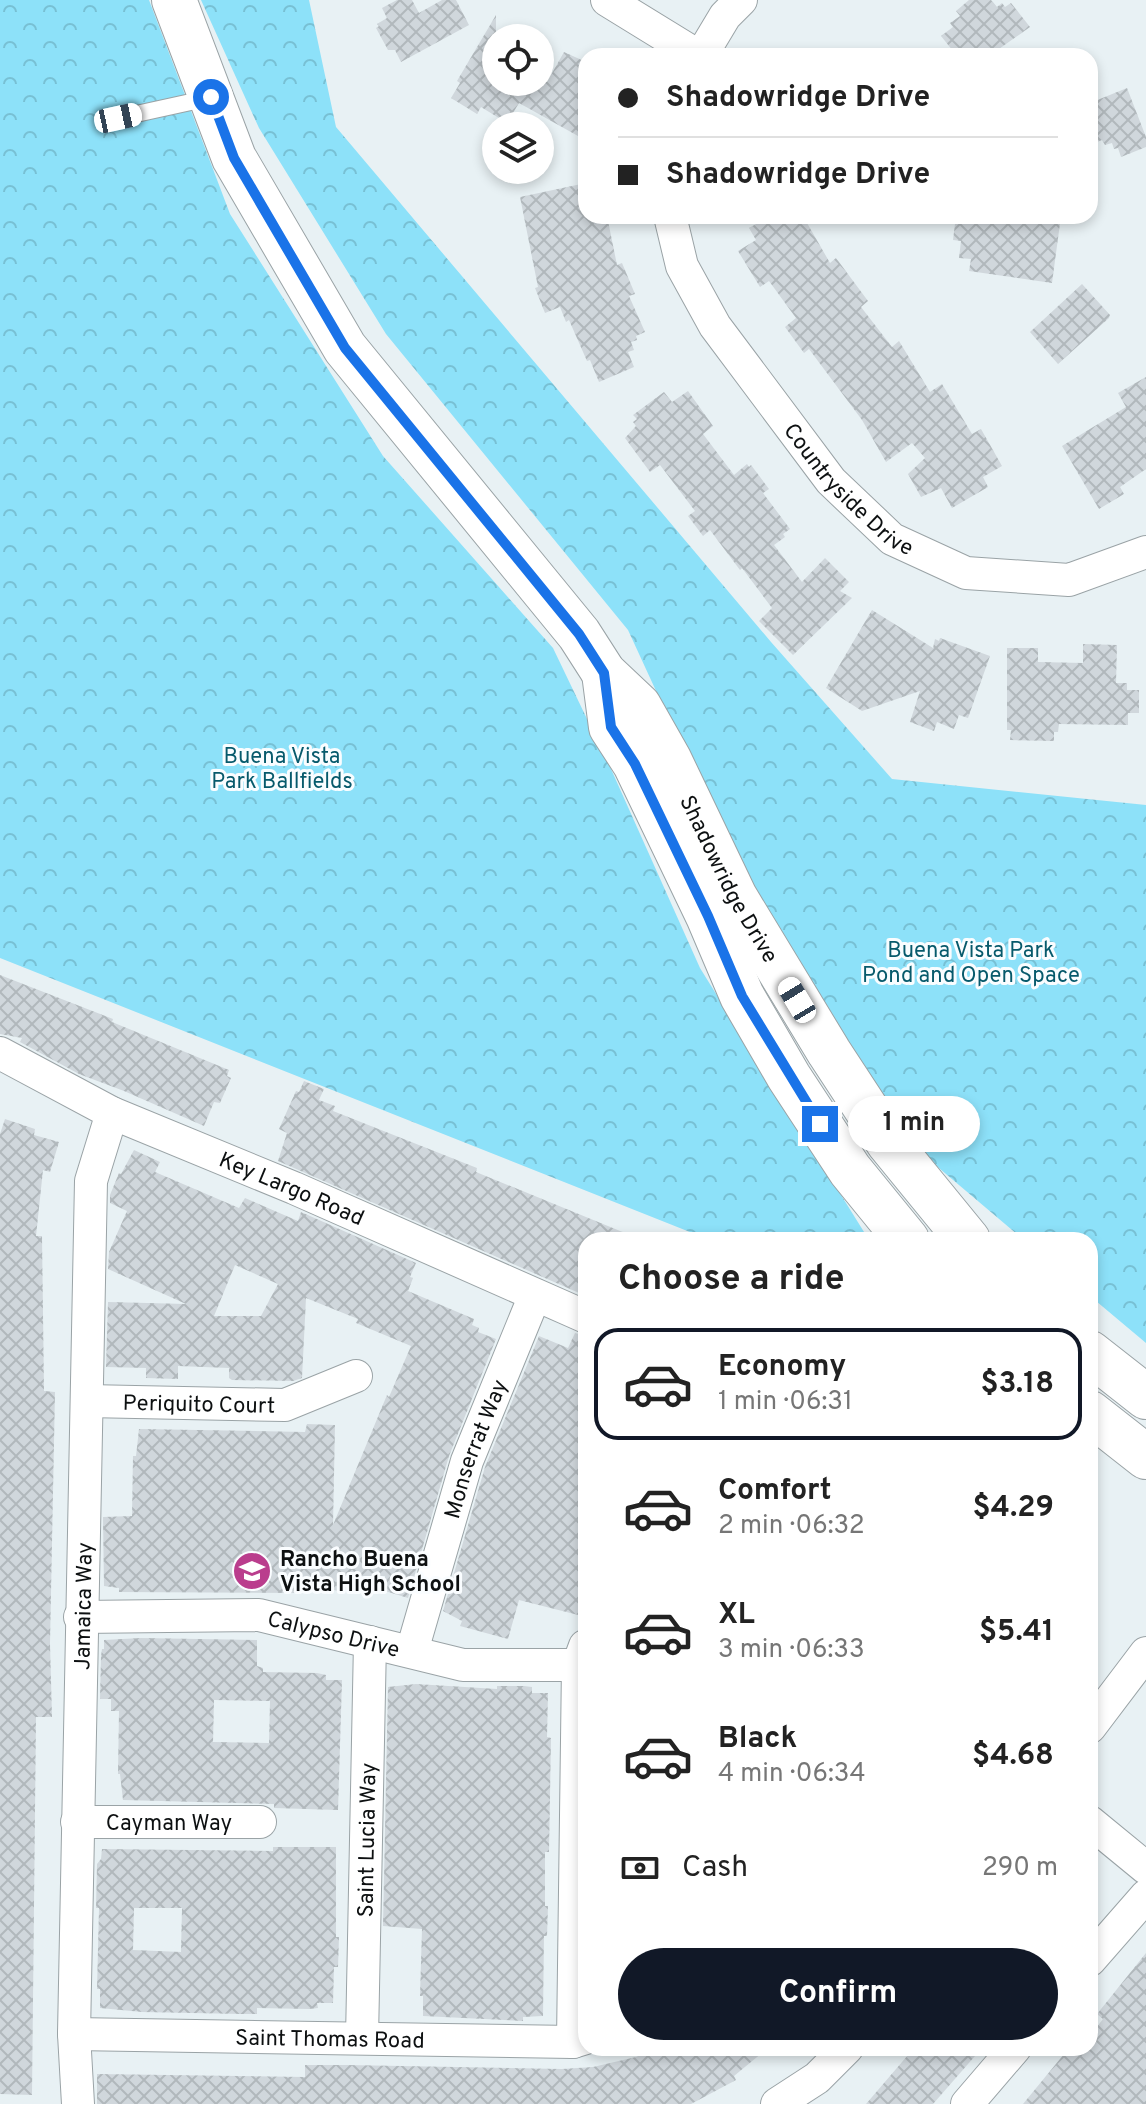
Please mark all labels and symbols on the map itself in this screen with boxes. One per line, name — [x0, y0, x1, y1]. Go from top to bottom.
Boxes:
route start — [193, 79, 229, 115]
car — [92, 101, 144, 135]
street label: Countryside Drive — [777, 419, 917, 563]
park label: Buena Vista Park Ballfields — [211, 744, 353, 796]
street label: Shadowridge Drive — [672, 791, 783, 969]
park label: Buena Vista Park Pond and Open Space — [862, 938, 1080, 990]
car — [774, 973, 820, 1027]
callout: 1 min — [848, 1096, 980, 1152]
route end — [802, 1106, 838, 1142]
street label: Key Largo Road — [214, 1148, 368, 1233]
street label: Monserrat Way — [440, 1376, 515, 1522]
street label: Periquito Court — [122, 1391, 275, 1421]
street label: Jamaica Way — [70, 1542, 100, 1671]
place label: Rancho Buena Vista High School — [280, 1547, 461, 1599]
school or university icon: Rancho Buena Vista High School — [231, 1550, 273, 1592]
street label: Calypso Drive — [264, 1607, 402, 1665]
street label: Saint Lucia Way — [353, 1763, 384, 1918]
street label: Cayman Way — [106, 1811, 232, 1838]
street label: Saint Thomas Road — [235, 2026, 425, 2056]

